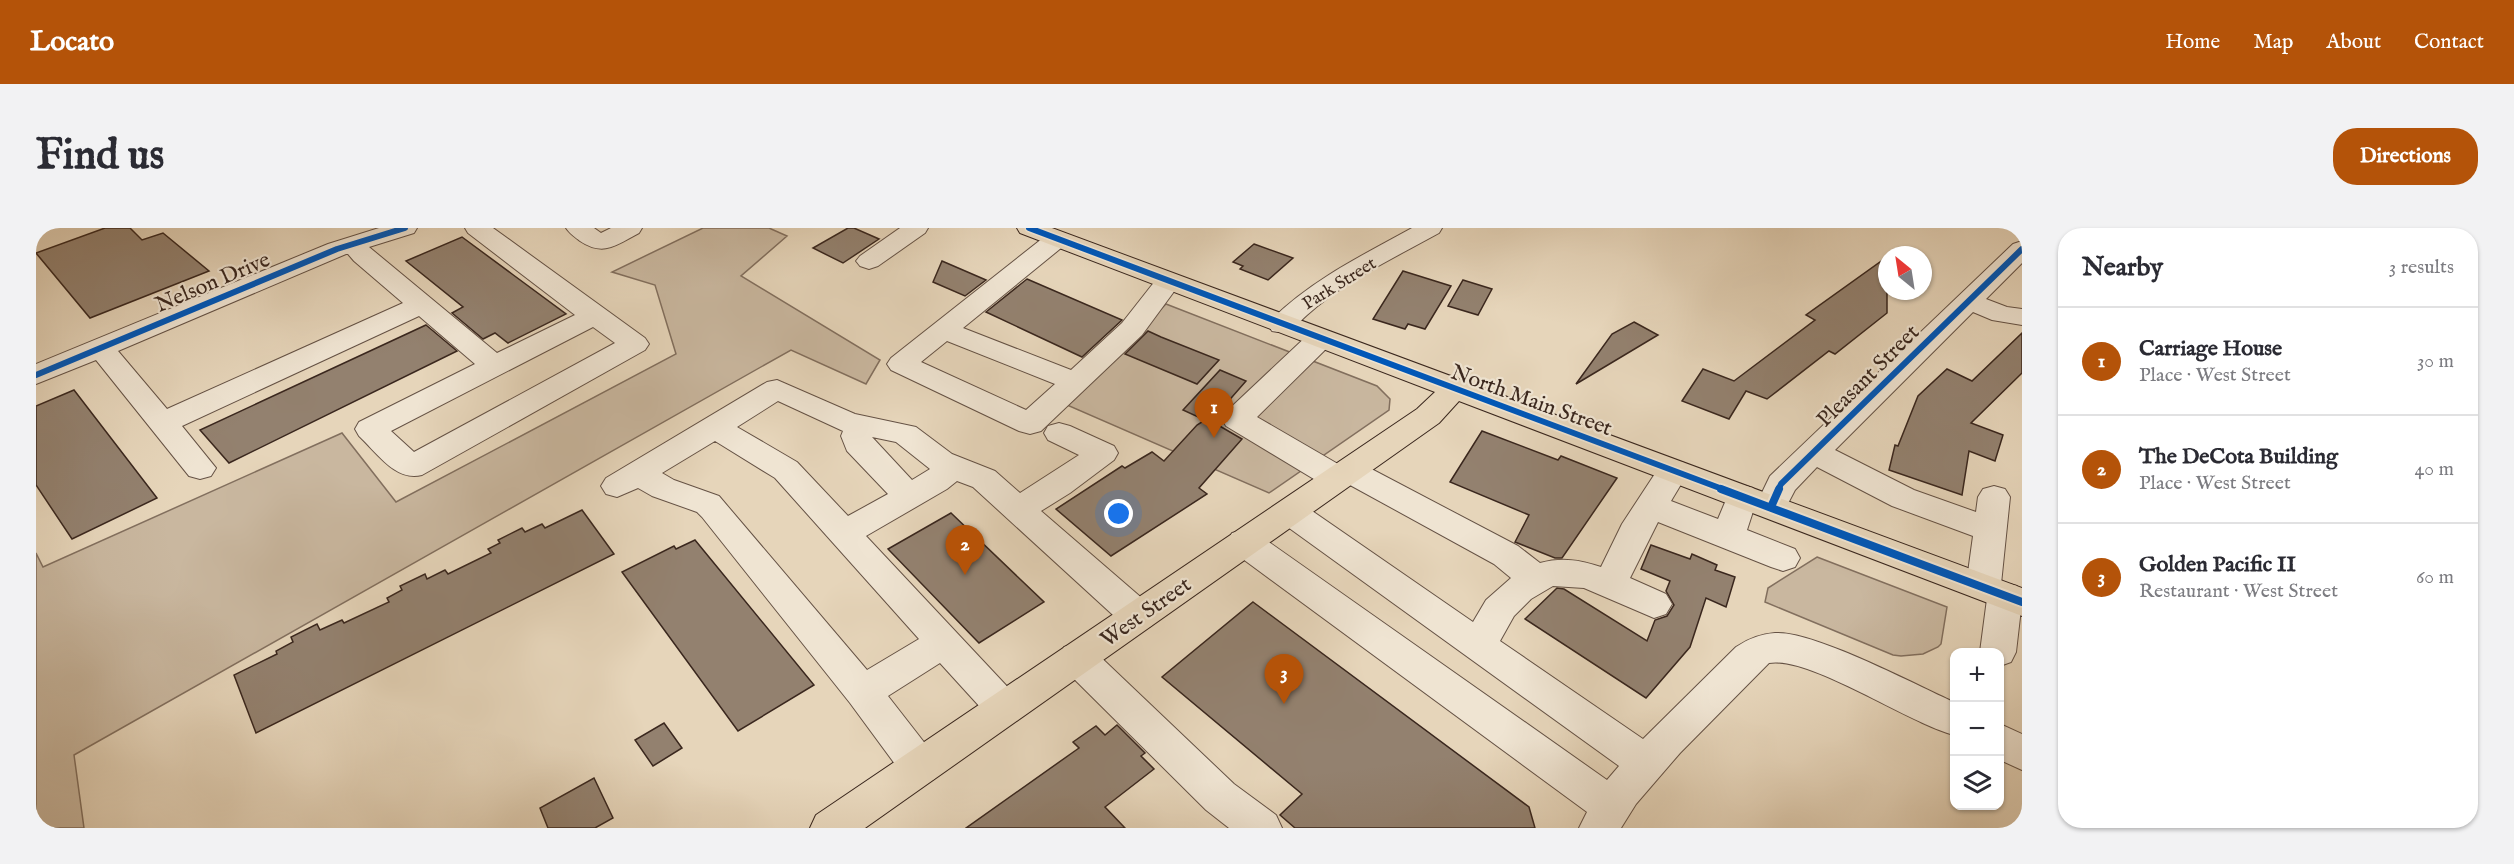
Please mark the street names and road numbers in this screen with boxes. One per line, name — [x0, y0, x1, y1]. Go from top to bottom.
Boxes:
street label: Nelson Drive — [151, 246, 274, 320]
street label: Park Street — [1299, 253, 1381, 316]
street label: Pleasant Street — [1811, 319, 1926, 434]
street label: North Main Street — [1447, 359, 1616, 443]
street label: West Street — [1095, 571, 1197, 654]

